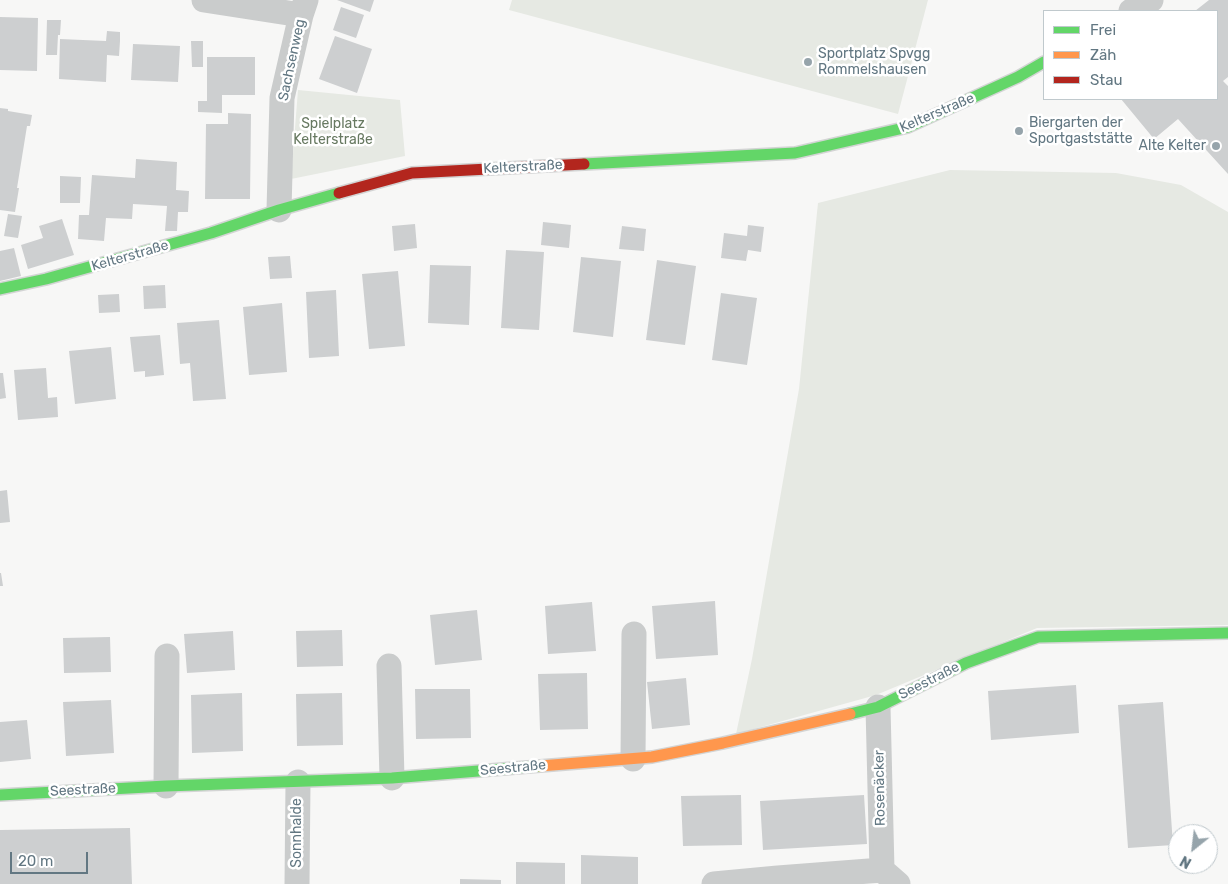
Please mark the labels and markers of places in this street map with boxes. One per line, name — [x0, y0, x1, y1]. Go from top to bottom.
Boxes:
place label: Sportplatz Spvgg Rommelshausen — [818, 46, 930, 78]
marker: Sportplatz Spvgg Rommelshausen — [802, 56, 814, 68]
place label: Biergarten der Sportgaststätte — [1029, 115, 1133, 148]
marker: Biergarten der Sportgaststätte — [1013, 125, 1025, 137]
place label: Alte Kelter — [1139, 138, 1206, 154]
marker: Alte Kelter — [1210, 140, 1222, 152]

